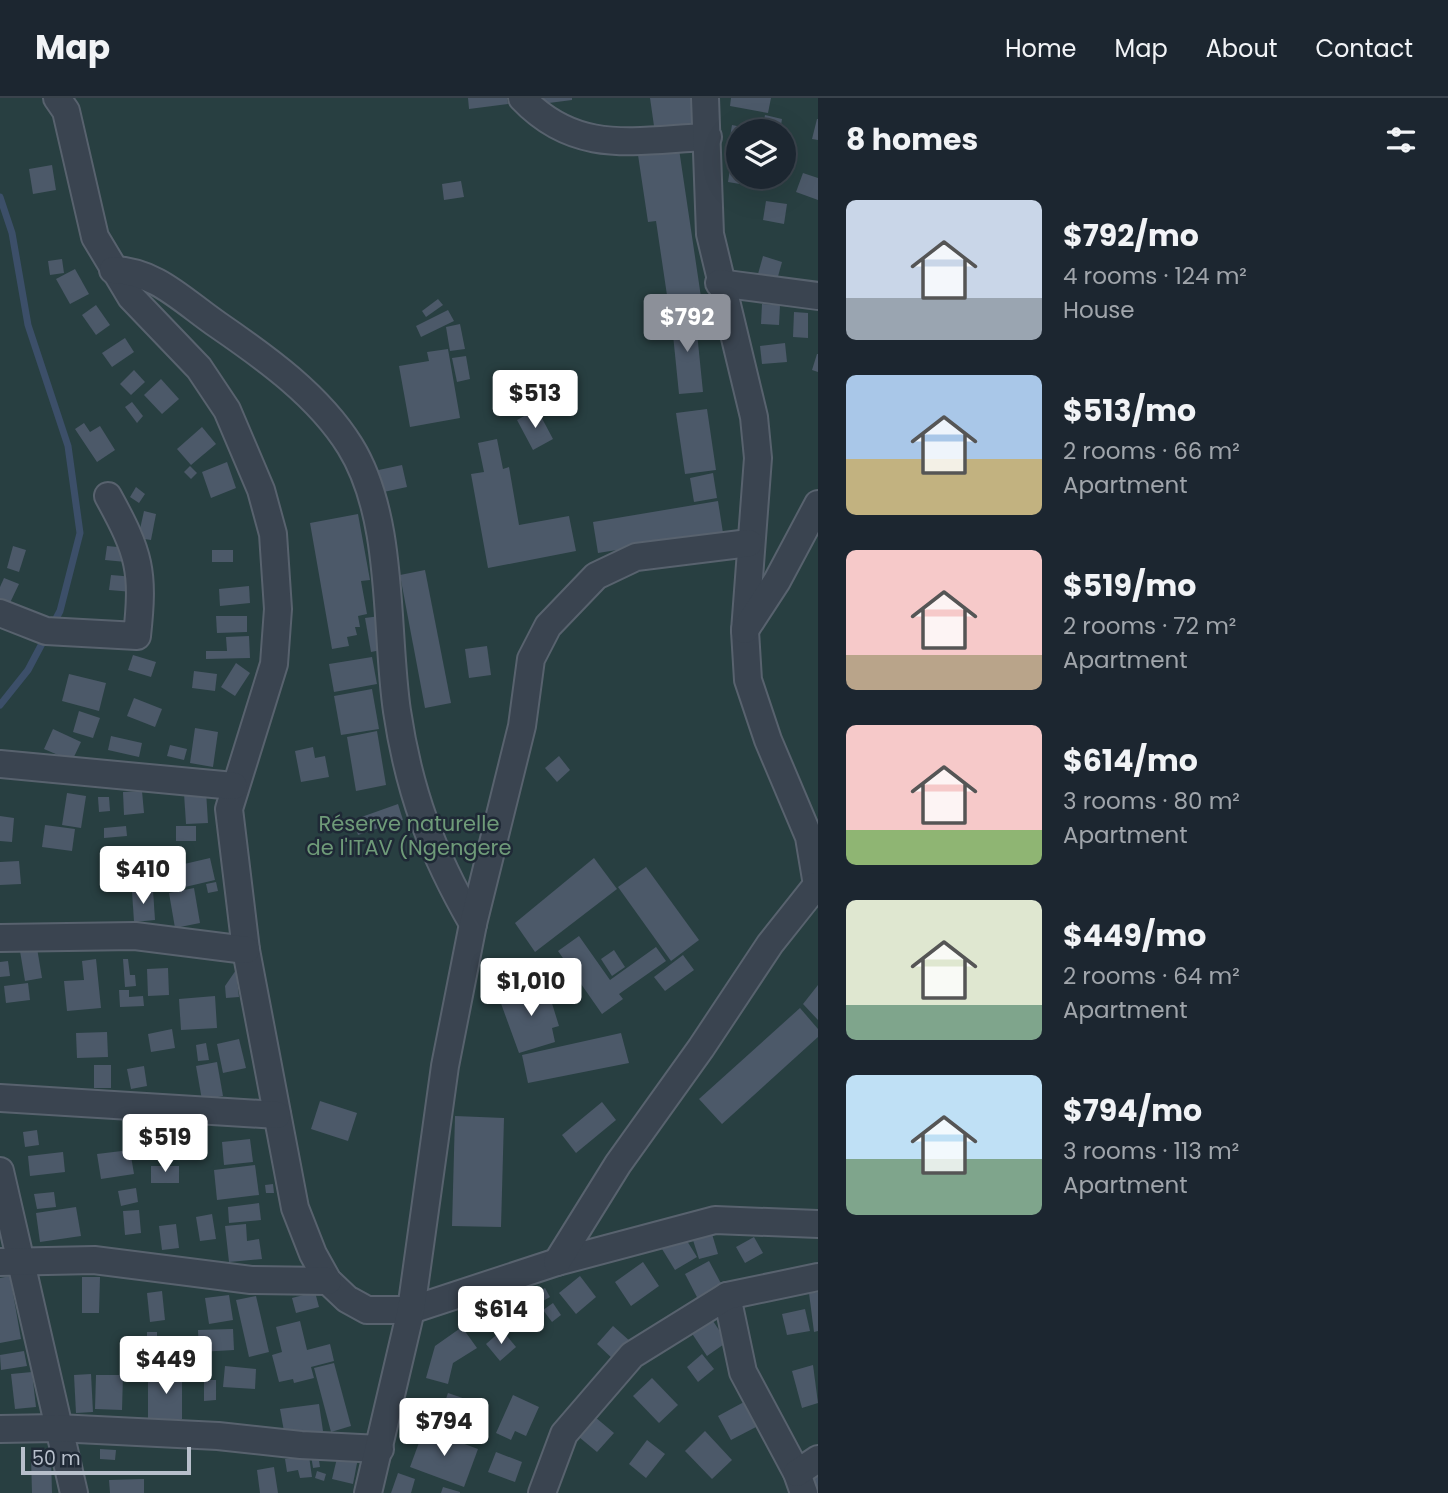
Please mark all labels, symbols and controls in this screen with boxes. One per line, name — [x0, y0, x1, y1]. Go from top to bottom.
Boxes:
text: Map — [35, 24, 110, 71]
text: Home — [1005, 32, 1077, 65]
text: Map — [1115, 32, 1168, 65]
text: About — [1206, 32, 1277, 65]
text: Contact — [1315, 32, 1413, 65]
text: 8 homes — [846, 118, 978, 161]
map controls — [726, 119, 796, 189]
button: layers — [726, 119, 796, 189]
icon: filters — [1382, 121, 1420, 159]
text: $792/mo — [1063, 214, 1199, 257]
icon: home — [902, 228, 986, 312]
text: 4 rooms · 124 m² — [1063, 260, 1247, 292]
pin: $792 — [646, 294, 728, 354]
text: House — [1063, 294, 1135, 326]
text: $792 — [660, 301, 714, 333]
pin: $513 — [494, 370, 576, 430]
text: $513 — [509, 377, 561, 409]
text: $513/mo — [1063, 389, 1196, 432]
icon: home — [902, 403, 986, 487]
text: 2 rooms · 66 m² — [1063, 435, 1240, 467]
text: Apartment — [1063, 469, 1188, 501]
text: $519/mo — [1063, 564, 1196, 607]
icon: home — [902, 578, 986, 662]
text: 2 rooms · 72 m² — [1063, 610, 1236, 642]
text: Apartment — [1063, 644, 1188, 676]
text: $614/mo — [1063, 739, 1198, 782]
icon: home — [902, 753, 986, 837]
text: 3 rooms · 80 m² — [1063, 785, 1240, 817]
park label: Réserve naturelle de l'ITAV (Ngengere — [307, 809, 511, 862]
text: Apartment — [1063, 819, 1188, 851]
pin: $410 — [102, 846, 184, 906]
text: $410 — [116, 853, 170, 885]
text: $449/mo — [1063, 914, 1206, 957]
icon: home — [902, 928, 986, 1012]
pin: $1,010 — [474, 958, 588, 1018]
text: 2 rooms · 64 m² — [1063, 960, 1240, 992]
text: $1,010 — [496, 965, 566, 997]
text: Apartment — [1063, 994, 1188, 1026]
text: $794/mo — [1063, 1089, 1202, 1132]
icon: home — [902, 1103, 986, 1187]
pin: $519 — [124, 1114, 206, 1174]
text: $519 — [139, 1121, 191, 1153]
text: 3 rooms · 113 m² — [1063, 1135, 1239, 1167]
text: Apartment — [1063, 1169, 1188, 1201]
pin: $614 — [460, 1286, 542, 1346]
text: $614 — [474, 1293, 528, 1325]
pin: $449 — [125, 1336, 207, 1396]
text: $449 — [136, 1343, 196, 1375]
pin: $794 — [403, 1398, 485, 1458]
text: $794 — [415, 1405, 473, 1437]
scale bar — [21, 1444, 191, 1476]
text: 50 m — [32, 1445, 81, 1472]

